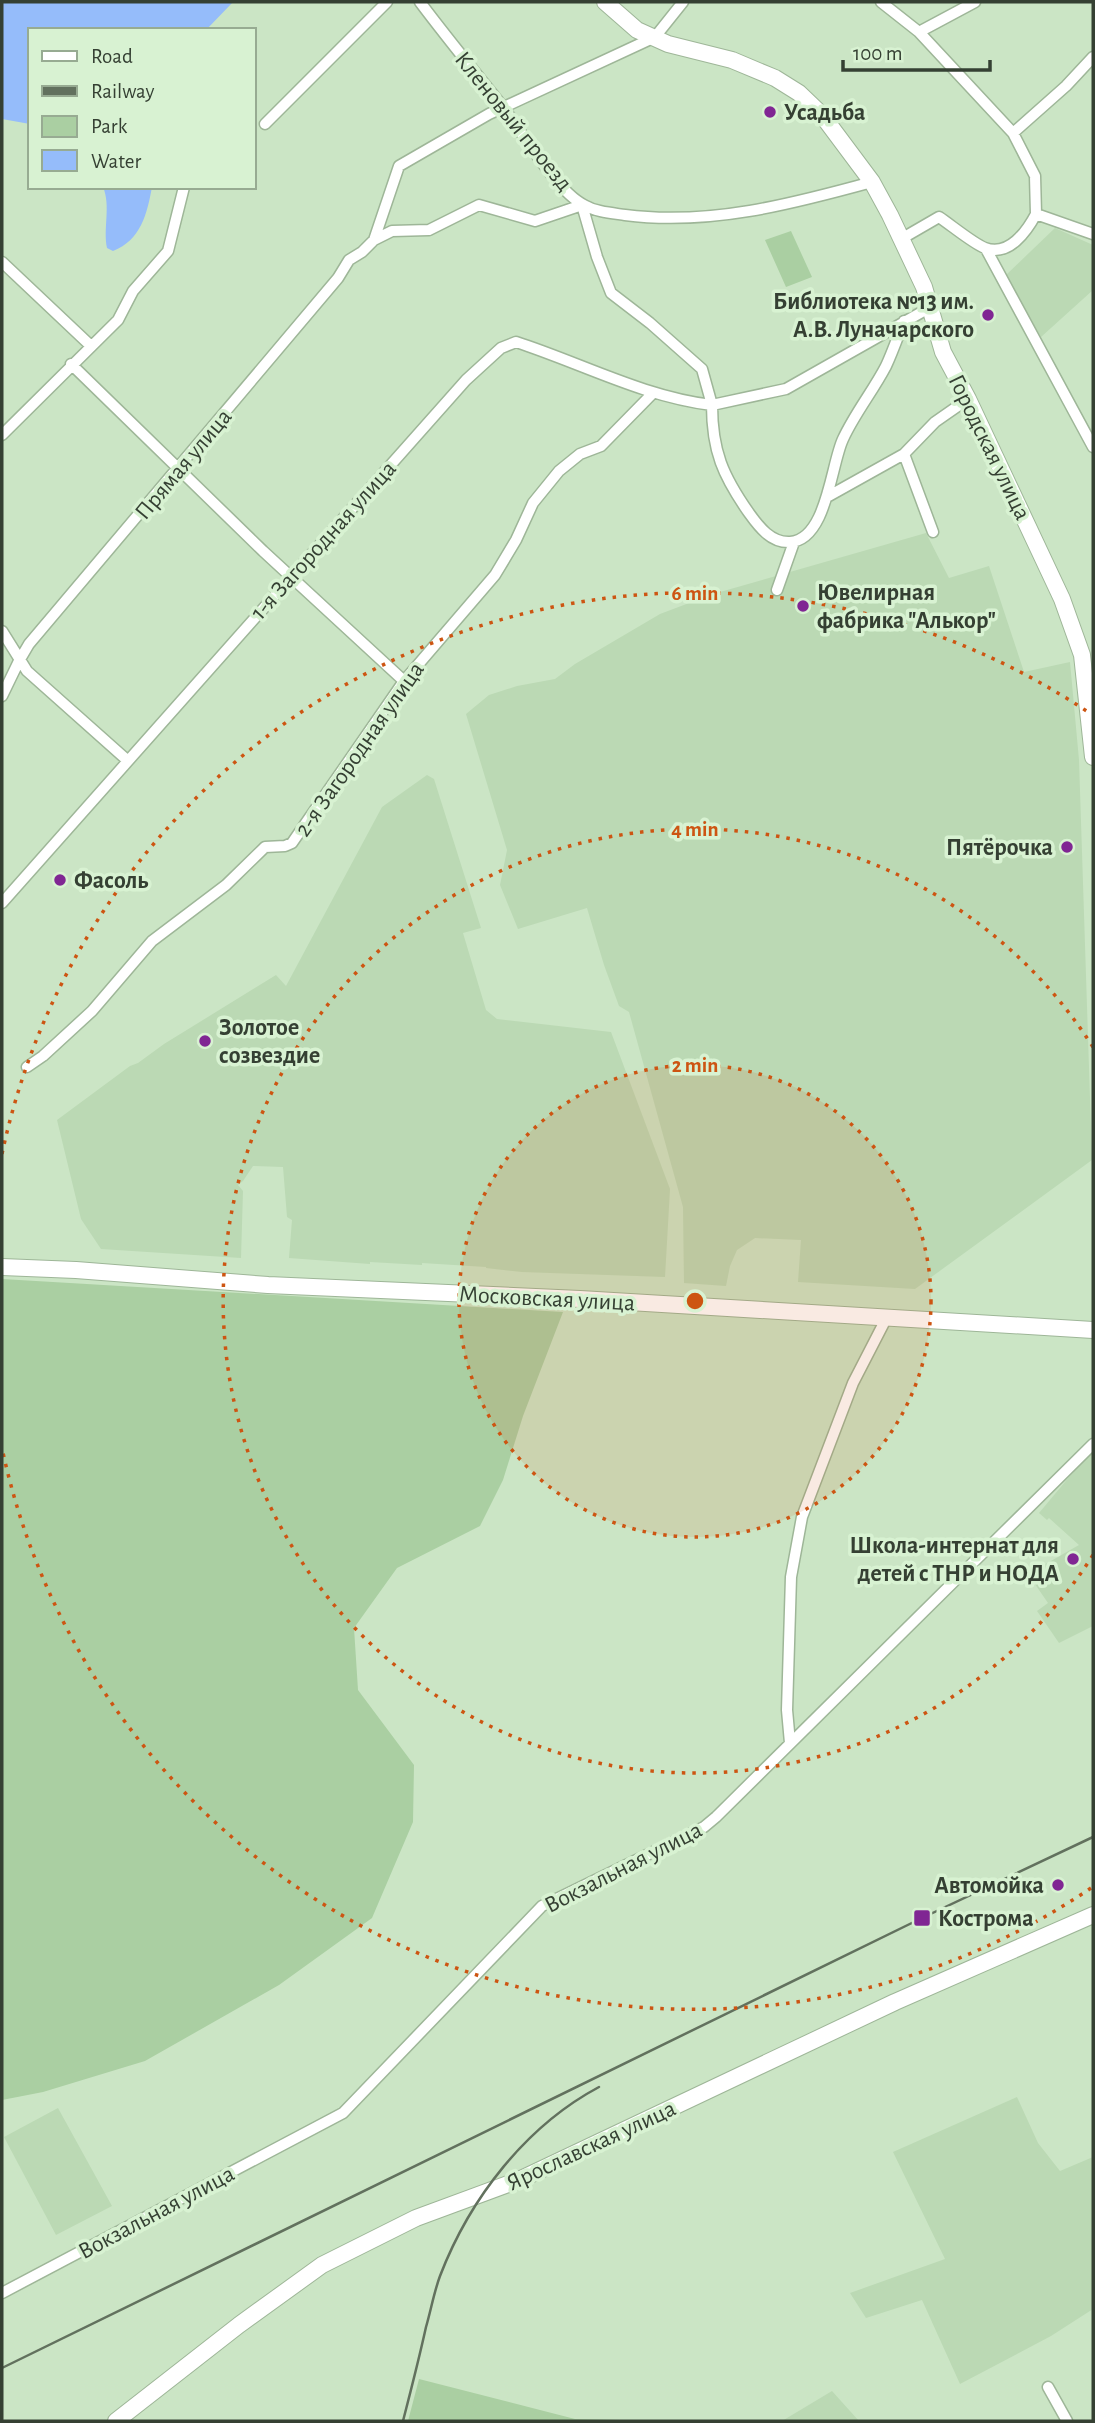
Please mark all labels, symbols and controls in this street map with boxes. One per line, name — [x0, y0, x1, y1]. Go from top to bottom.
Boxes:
legend — [28, 28, 256, 189]
scale bar — [843, 28, 990, 72]
text: 100 m — [853, 43, 903, 64]
text: Road — [91, 46, 133, 67]
street label: Кленовый проезд — [450, 47, 577, 196]
text: Railway — [91, 81, 154, 102]
place label: Усадьба — [784, 101, 865, 125]
marker: Усадьба — [762, 104, 778, 120]
text: Park — [91, 116, 128, 137]
text: Water — [91, 151, 141, 172]
place label: Библиотека №13 им. А.В. Луначарского — [773, 290, 974, 342]
marker: Библиотека №13 им. А.В. Луначарского — [980, 307, 996, 323]
street label: Городская улица — [944, 371, 1035, 524]
street label: Прямая улица — [131, 405, 237, 525]
street label: 1-я Загородная улица — [246, 457, 401, 625]
place label: Ювелирная фабрика "Алькор" — [817, 581, 996, 633]
text: 6 min — [672, 583, 718, 604]
marker: Ювелирная фабрика "Алькор" — [795, 598, 811, 614]
street label: 2-я Загородная улица — [291, 658, 429, 841]
text: 4 min — [671, 819, 719, 840]
place label: Пятёрочка — [946, 836, 1053, 860]
marker: Пятёрочка — [1059, 839, 1075, 855]
place label: Фасоль — [74, 869, 148, 893]
marker: Фасоль — [52, 872, 68, 888]
place label: Золотое созвездие — [219, 1016, 320, 1068]
marker: Золотое созвездие — [197, 1033, 213, 1049]
text: 2 min — [672, 1055, 718, 1076]
street label: Московская улица — [458, 1282, 636, 1316]
centre of rings — [683, 1289, 707, 1313]
place label: Школа-интернат для детей с ТНР и НОДА — [850, 1534, 1059, 1586]
marker: Школа-интернат для детей с ТНР и НОДА — [1065, 1551, 1081, 1567]
street label: Вокзальная улица — [541, 1818, 706, 1918]
place label: Автомойка — [934, 1874, 1044, 1898]
marker: Автомойка — [1050, 1877, 1066, 1893]
place label: Кострома — [938, 1907, 1034, 1931]
marker: Кострома — [912, 1908, 932, 1928]
street label: Ярославская улица — [503, 2096, 680, 2196]
street label: Вокзальная улица — [74, 2162, 239, 2264]

